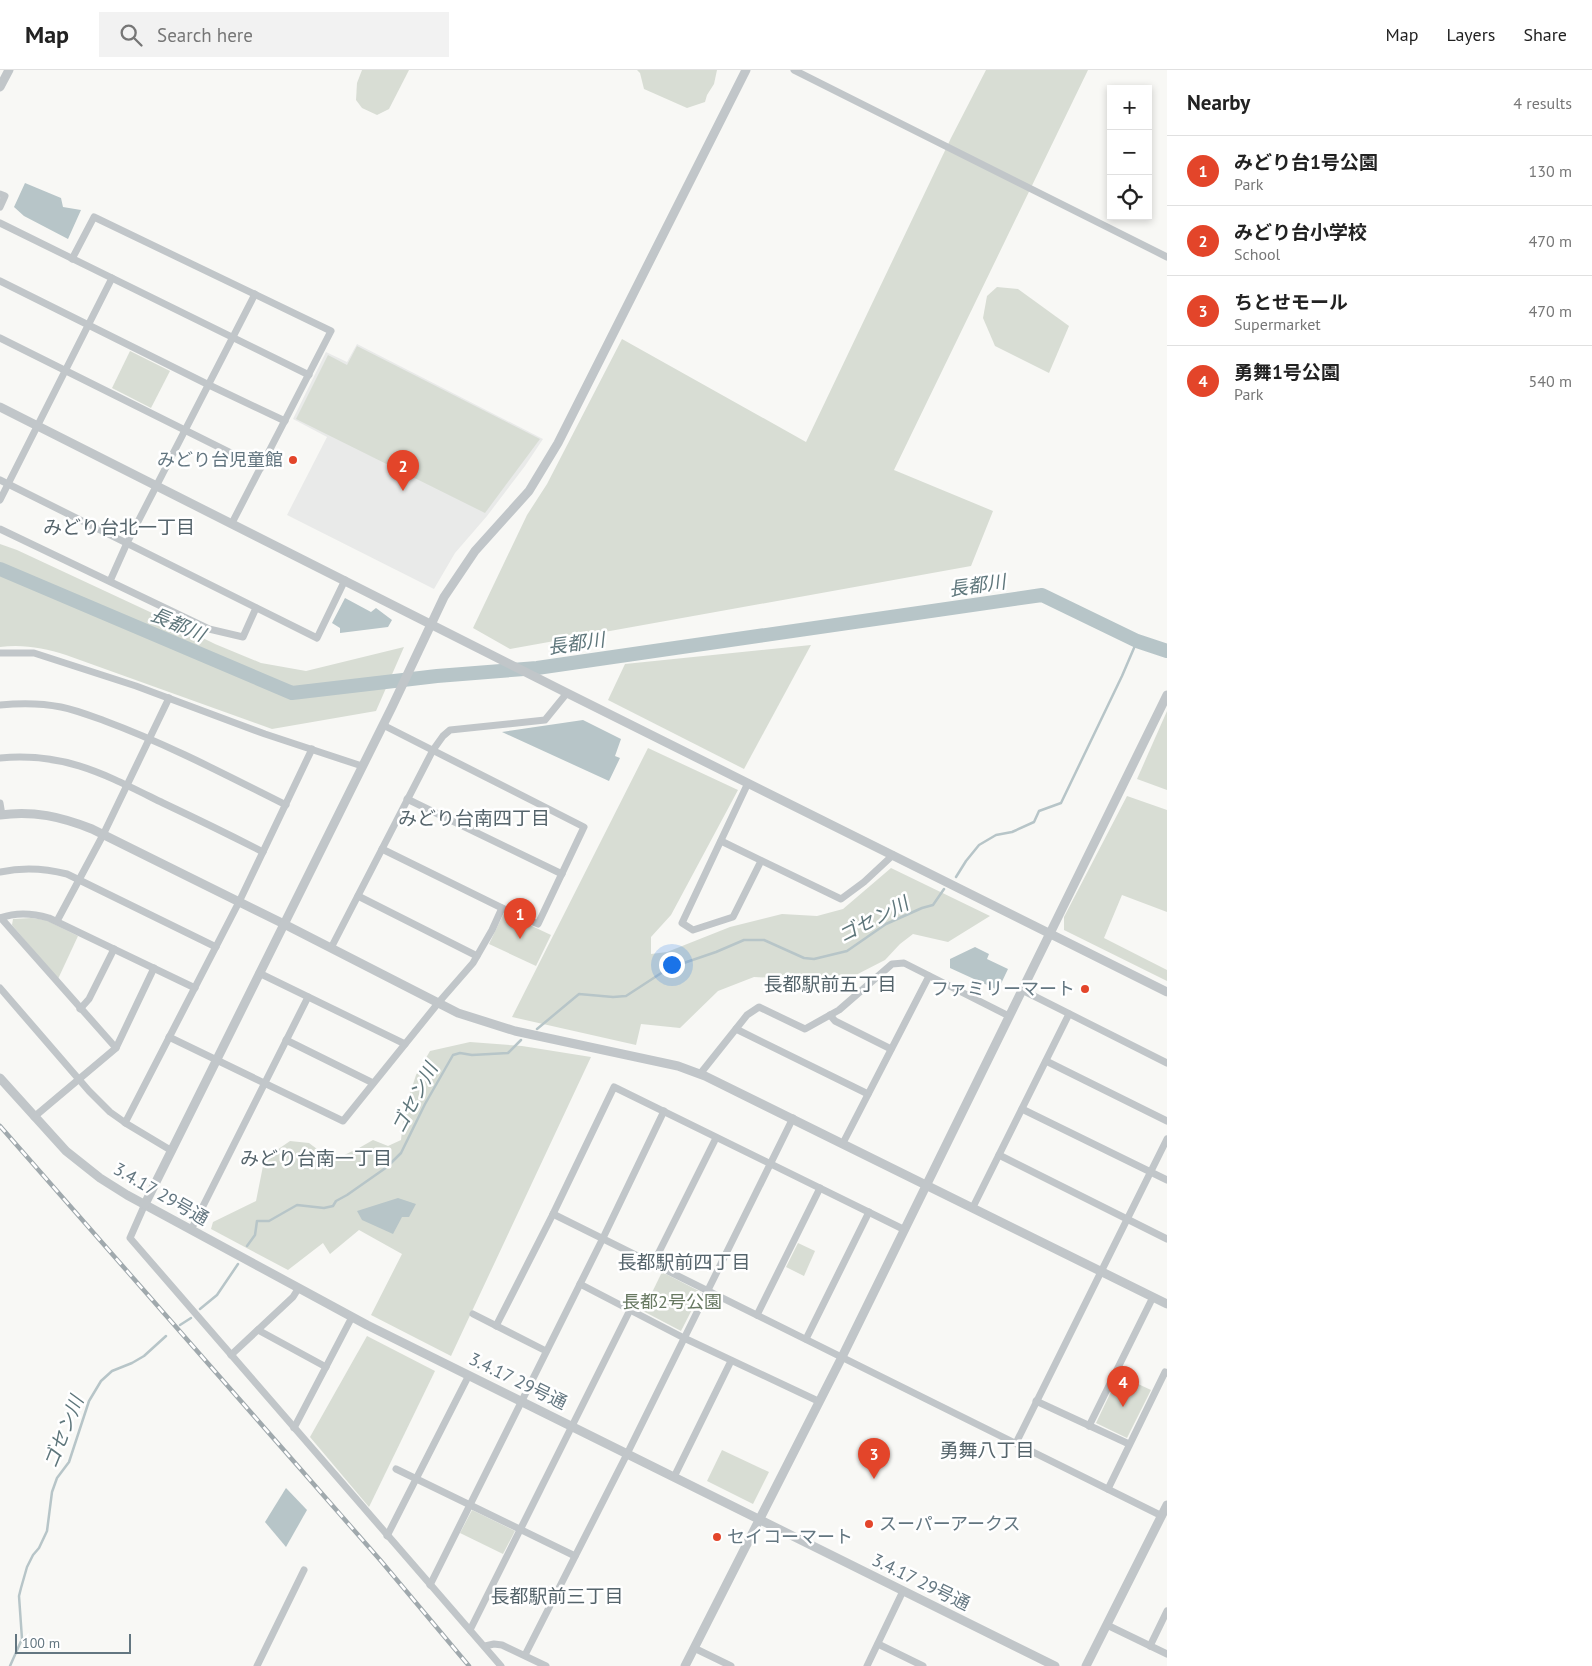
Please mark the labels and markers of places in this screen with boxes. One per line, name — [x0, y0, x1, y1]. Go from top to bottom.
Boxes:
place label: みどり台児童館 — [157, 448, 283, 471]
pin: 2 — [387, 450, 419, 491]
marker: みどり台児童館 — [287, 454, 299, 466]
pin: 1 — [504, 898, 536, 939]
place label: ファミリーマート — [931, 977, 1075, 1000]
marker: ファミリーマート — [1079, 983, 1091, 995]
pin: 4 — [1107, 1366, 1139, 1407]
pin: 3 — [858, 1438, 890, 1479]
place label: スーパーアークス — [879, 1512, 1020, 1535]
marker: スーパーアークス — [863, 1518, 875, 1530]
place label: セイコーマート — [727, 1525, 853, 1548]
marker: セイコーマート — [711, 1531, 723, 1543]

